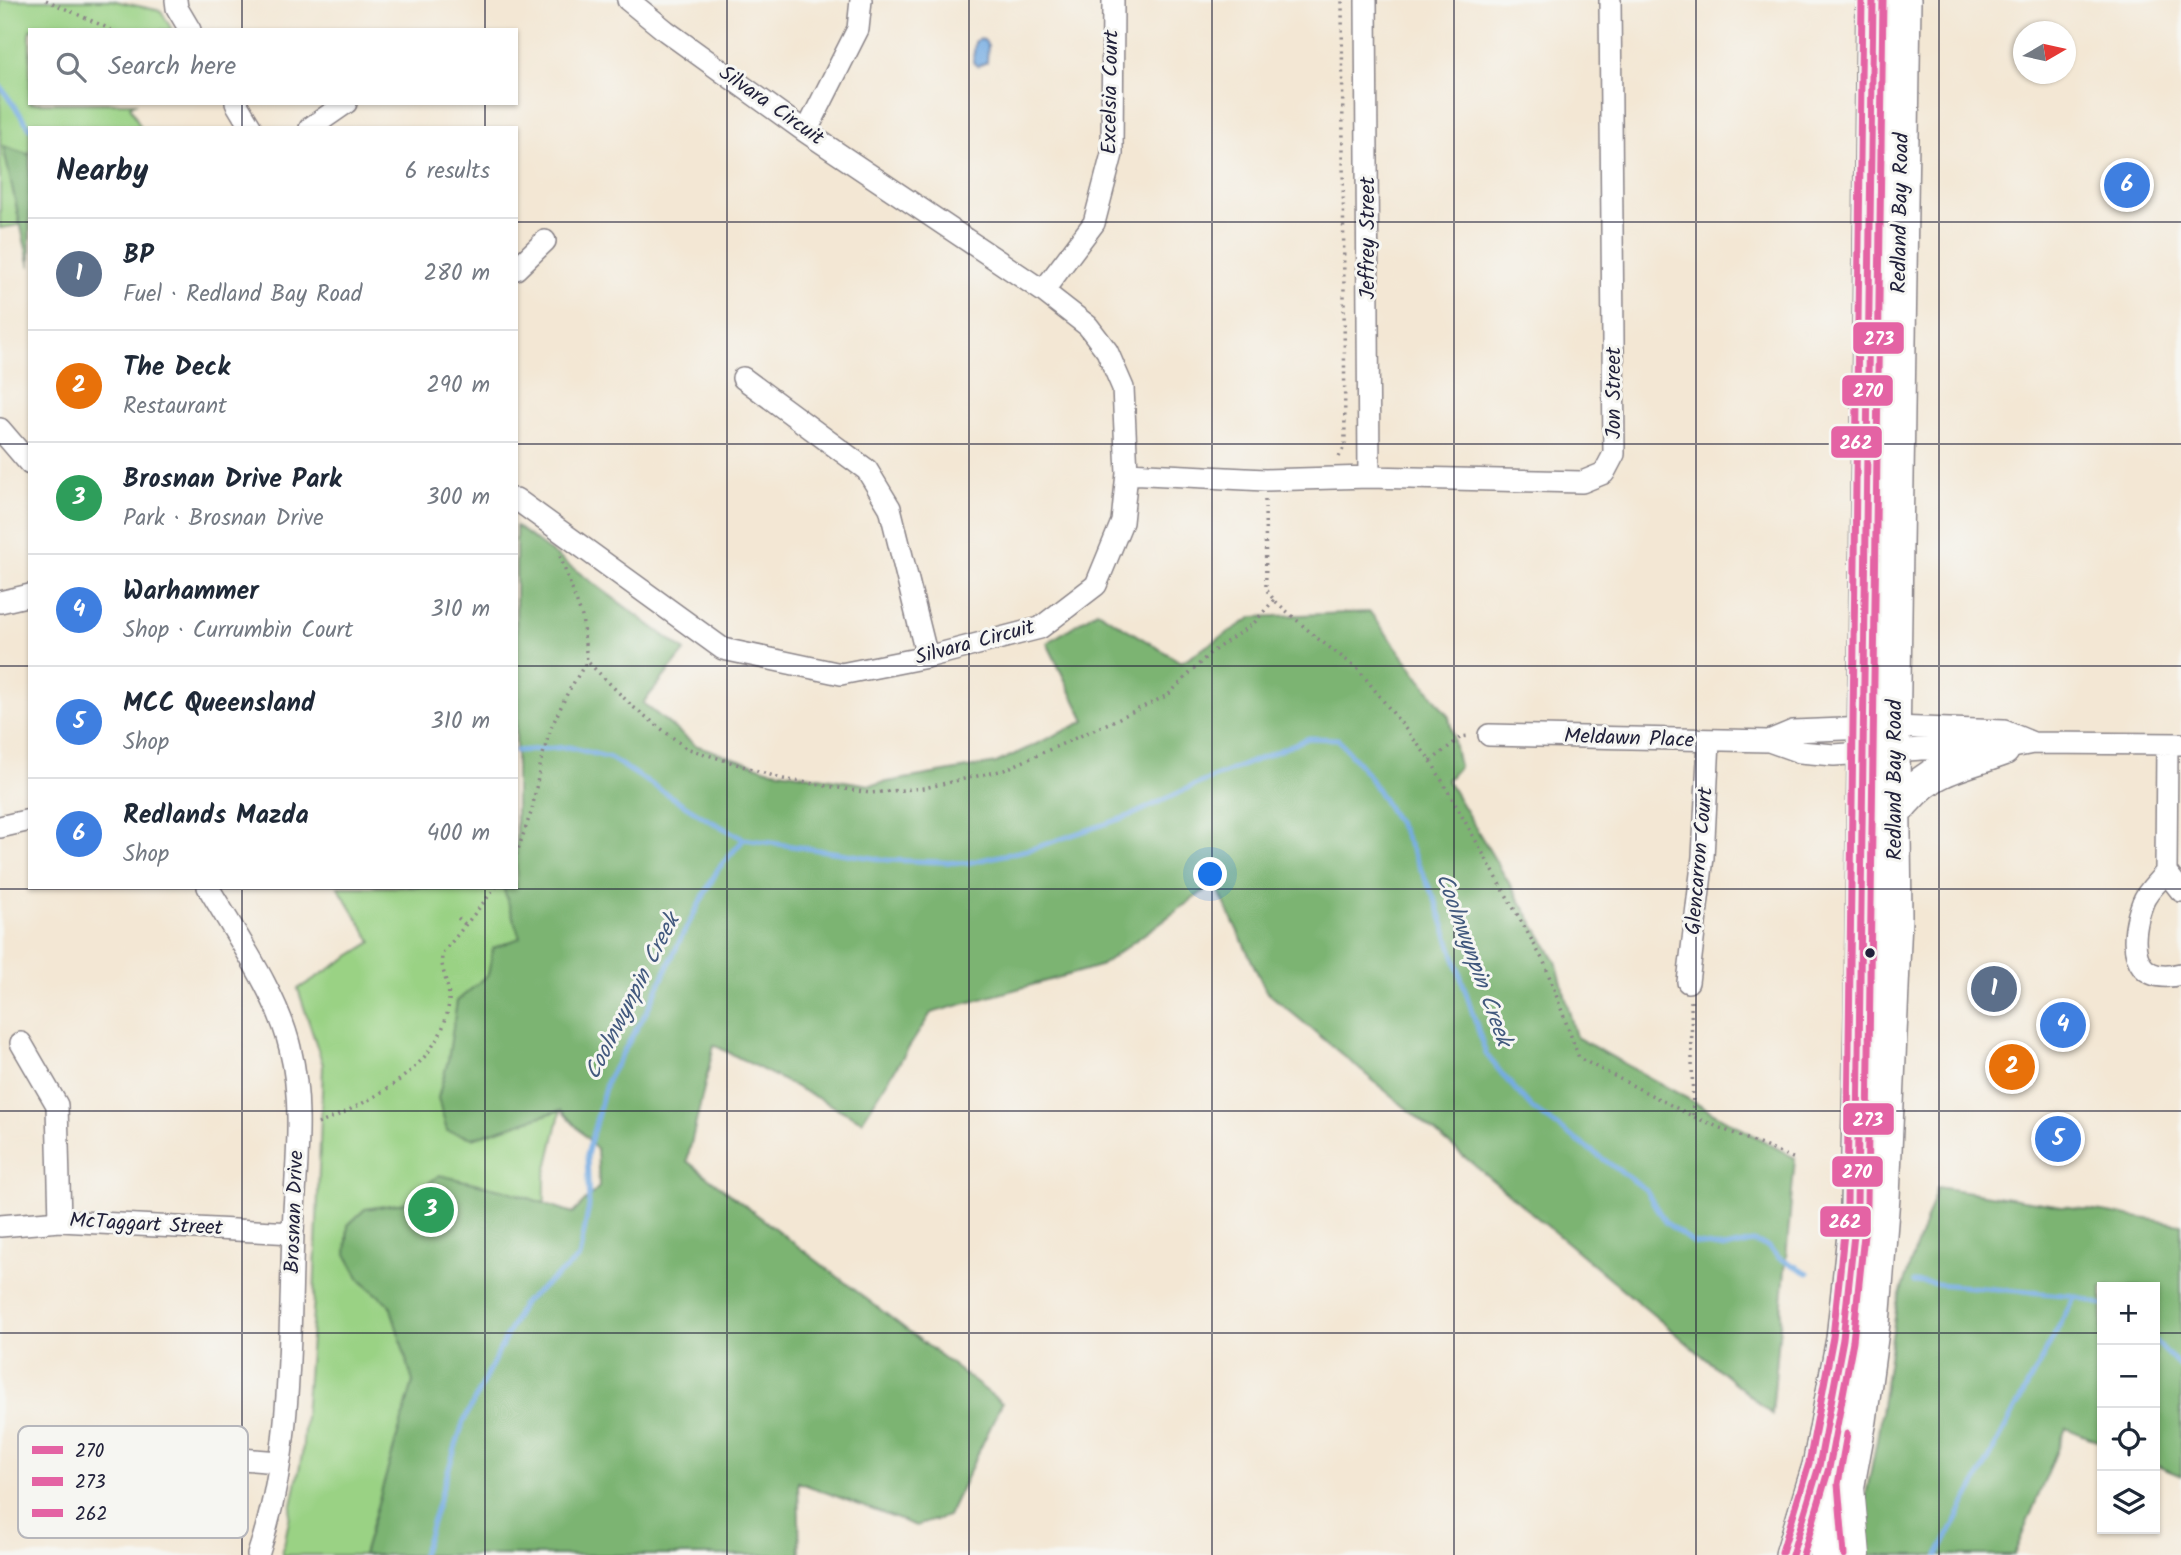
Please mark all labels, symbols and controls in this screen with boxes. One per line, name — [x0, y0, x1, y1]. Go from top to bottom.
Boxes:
north arrow — [2013, 21, 2076, 84]
search box — [28, 28, 518, 105]
street label: Excelsia Court — [1093, 29, 1129, 155]
text: Search here — [108, 46, 236, 88]
icon: search — [52, 48, 90, 86]
street label: Silvara Circuit — [711, 57, 831, 155]
street label: Redland Bay Road — [1883, 132, 1919, 294]
text: Nearby — [56, 148, 148, 196]
text: 6 results — [405, 154, 490, 190]
pin: 6 — [2104, 159, 2150, 211]
street label: Jeffrey Street — [1352, 176, 1385, 300]
text: BP — [123, 235, 154, 277]
text: 1 — [76, 256, 82, 292]
text: 280 m — [424, 256, 490, 292]
text: Fuel · Redland Bay Road — [123, 277, 362, 313]
line badge: 273 — [1852, 321, 1905, 355]
text: 273 — [1864, 325, 1894, 355]
street label: Jon Street — [1598, 346, 1631, 439]
text: The Deck — [123, 347, 230, 389]
text: 2 — [72, 368, 86, 404]
text: 290 m — [426, 368, 490, 404]
line badge: 270 — [1841, 374, 1894, 407]
text: 270 — [1853, 377, 1883, 407]
text: Restaurant — [123, 389, 227, 425]
line badge: 262 — [1830, 425, 1883, 459]
text: 262 — [1840, 429, 1872, 459]
text: Brosnan Drive Park — [123, 459, 342, 501]
text: 3 — [73, 480, 85, 516]
text: 300 m — [426, 480, 490, 516]
text: Park · Brosnan Drive — [123, 501, 324, 537]
text: Warhammer — [123, 571, 259, 613]
text: 4 — [73, 592, 85, 628]
text: 310 m — [431, 592, 490, 628]
street label: Silvara Circuit — [912, 611, 1039, 675]
text: Shop · Currumbin Court — [123, 613, 353, 649]
text: MCC Queensland — [123, 683, 315, 725]
street label: Redland Bay Road — [1879, 699, 1912, 860]
text: 5 — [73, 704, 85, 740]
text: 310 m — [431, 704, 490, 740]
street label: Meldawn Place — [1563, 720, 1695, 758]
text: Shop — [123, 725, 169, 761]
street label: Glencarron Court — [1677, 785, 1723, 936]
text: Redlands Mazda — [123, 795, 309, 837]
text: 6 — [73, 816, 85, 852]
text: 400 m — [427, 816, 490, 852]
text: Shop — [123, 837, 169, 873]
your location — [1193, 857, 1227, 891]
water label: Coolnwynpin Creek — [1425, 868, 1522, 1055]
water label: Coolnwynpin Creek — [576, 905, 692, 1086]
unlabelled marker — [1863, 946, 1877, 960]
pin: 1 — [1971, 963, 2017, 1015]
pin: 4 — [2040, 999, 2086, 1051]
pin: 2 — [1989, 1041, 2035, 1093]
line badge: 273 — [1842, 1102, 1895, 1136]
text: 273 — [1853, 1106, 1883, 1136]
pin: 5 — [2035, 1113, 2081, 1165]
street label: Brosnan Drive — [276, 1149, 314, 1274]
line badge: 270 — [1831, 1155, 1884, 1188]
text: 270 — [1842, 1158, 1872, 1188]
pin: 3 — [408, 1184, 454, 1236]
street label: McTaggart Street — [68, 1205, 224, 1246]
line badge: 262 — [1819, 1205, 1872, 1238]
text: 262 — [1829, 1208, 1861, 1238]
map controls — [2097, 1282, 2160, 1534]
button: + — [2097, 1282, 2160, 1345]
button: − — [2097, 1345, 2160, 1408]
button: locate — [2097, 1408, 2160, 1471]
legend — [18, 1426, 248, 1538]
text: 270 — [75, 1437, 104, 1467]
text: 273 — [75, 1468, 106, 1498]
button: layers — [2097, 1471, 2160, 1534]
text: 262 — [75, 1500, 108, 1530]

